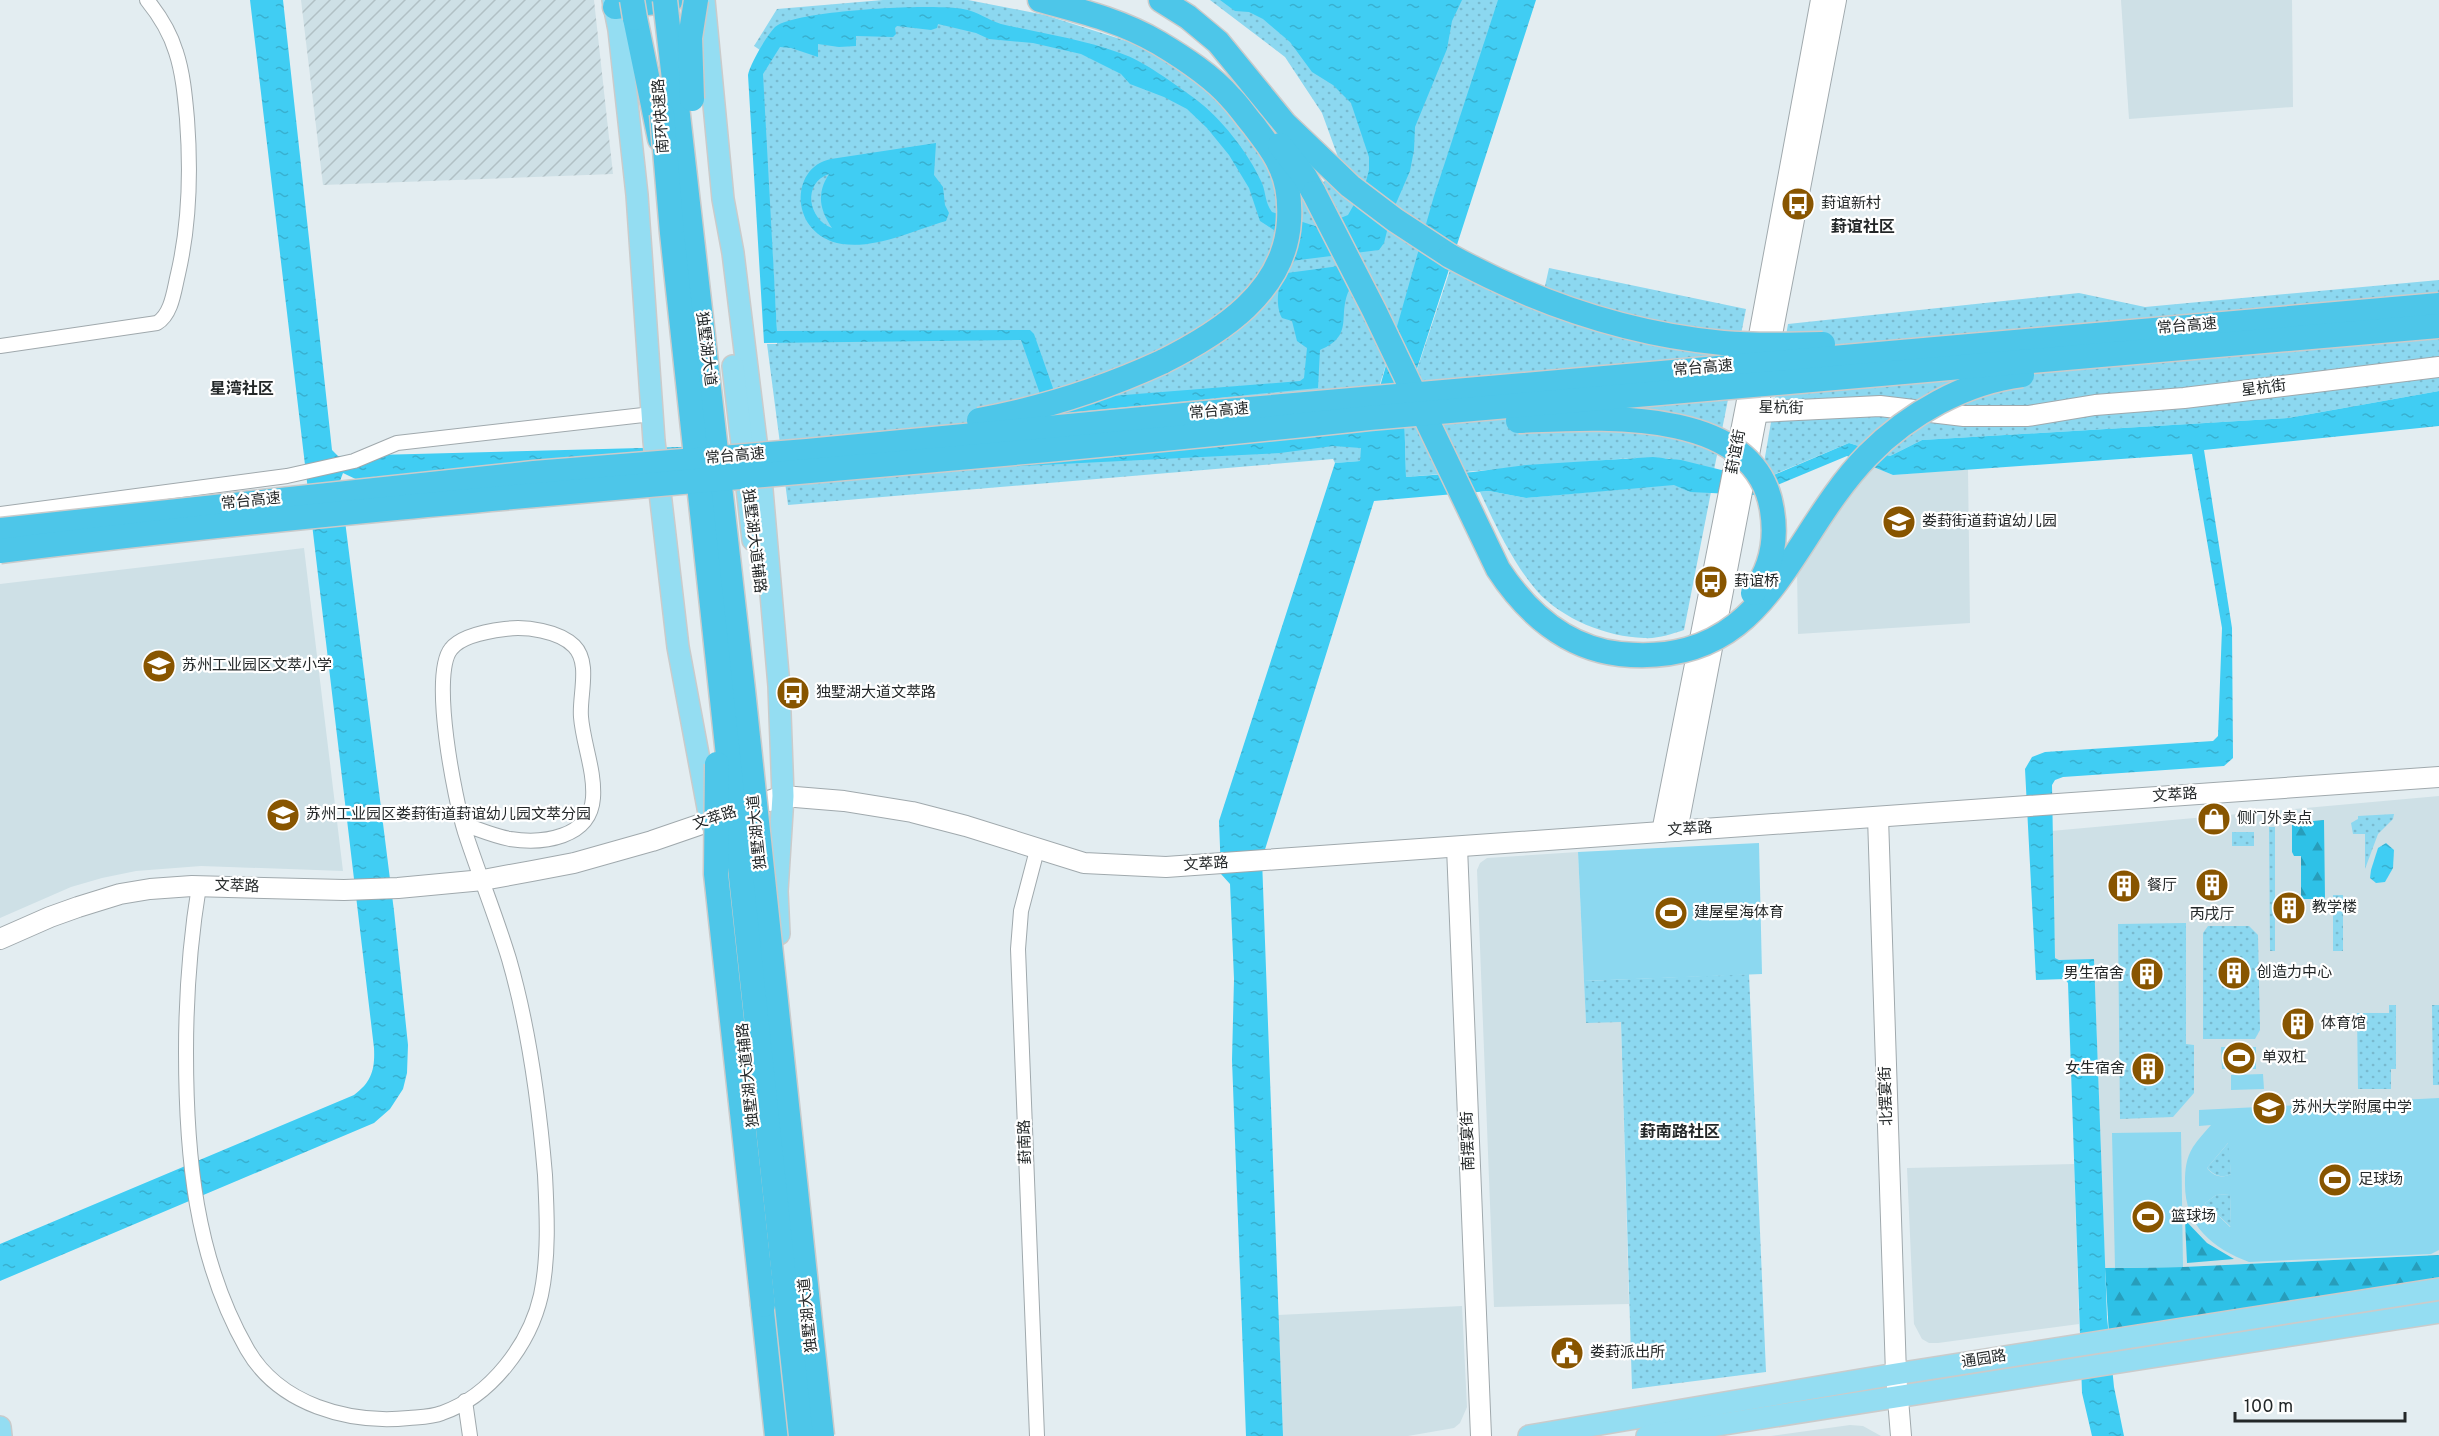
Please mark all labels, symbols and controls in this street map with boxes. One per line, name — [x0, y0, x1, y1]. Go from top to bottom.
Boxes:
street label: 南环快速路 — [650, 78, 674, 154]
bus stop icon: 葑谊新村 — [1780, 186, 1816, 222]
place label: 葑谊新村 — [1821, 194, 1881, 214]
district label: 葑谊社区 — [1831, 217, 1895, 238]
street label: 独墅湖大道 — [691, 311, 719, 387]
street label: 常台高速 — [2156, 315, 2218, 339]
street label: 常台高速 — [1672, 357, 1734, 381]
street label: 星杭街 — [2240, 376, 2287, 401]
district label: 星湾社区 — [210, 379, 274, 400]
street label: 星杭街 — [1758, 398, 1804, 419]
street label: 常台高速 — [1188, 400, 1250, 424]
street label: 葑谊街 — [1723, 428, 1751, 476]
street label: 常台高速 — [704, 445, 766, 469]
street label: 独墅湖大道辅路 — [737, 488, 769, 594]
street label: 常台高速 — [220, 489, 282, 515]
school or university icon: 娄葑街道葑谊幼儿园 — [1881, 504, 1917, 540]
place label: 娄葑街道葑谊幼儿园 — [1922, 513, 2057, 532]
bus stop icon: 葑谊桥 — [1693, 564, 1729, 600]
place label: 葑谊桥 — [1734, 573, 1779, 592]
school or university icon: 苏州工业园区文萃小学 — [141, 648, 177, 684]
place label: 苏州工业园区文萃小学 — [182, 656, 332, 676]
bus stop icon: 独墅湖大道文萃路 — [775, 675, 811, 711]
place label: 独墅湖大道文萃路 — [816, 684, 936, 703]
street label: 文萃路 — [2152, 785, 2198, 807]
street label: 独墅湖大道 — [745, 794, 771, 870]
school or university icon: 苏州工业园区娄葑街道葑谊幼儿园文萃分园 — [265, 797, 301, 833]
shop icon: 侧门外卖点 — [2196, 801, 2232, 837]
street label: 文萃路 — [691, 803, 739, 835]
place label: 苏州工业园区娄葑街道葑谊幼儿园文萃分园 — [306, 805, 591, 825]
place label: 侧门外卖点 — [2237, 809, 2312, 829]
street label: 文萃路 — [1667, 819, 1713, 841]
street label: 文萃路 — [1183, 854, 1229, 876]
building icon: 丙戌厅 — [2194, 867, 2230, 903]
building icon: 餐厅 — [2106, 868, 2142, 904]
street label: 文萃路 — [214, 877, 260, 897]
place label: 餐厅 — [2147, 877, 2177, 896]
building icon: 教学楼 — [2271, 890, 2307, 926]
sports icon: 建屋·星海体育 — [1653, 895, 1689, 931]
place label: 教学楼 — [2312, 899, 2357, 918]
place label: 建屋·星海体育 — [1694, 904, 1784, 923]
place label: 丙戌厅 — [2189, 906, 2235, 925]
building icon: 创造力中心 — [2216, 955, 2252, 991]
building icon: 男生宿舍 — [2129, 956, 2165, 992]
place label: 创造力中心 — [2257, 963, 2332, 983]
place label: 男生宿舍 — [2064, 965, 2124, 984]
building icon: 体育馆 — [2280, 1006, 2316, 1042]
place label: 体育馆 — [2321, 1015, 2366, 1034]
street label: 独墅湖大道辅路 — [734, 1022, 764, 1128]
sports icon: 单双杠 — [2221, 1040, 2257, 1076]
place label: 单双杠 — [2262, 1049, 2307, 1068]
building icon: 女生宿舍 — [2130, 1051, 2166, 1087]
place label: 女生宿舍 — [2065, 1060, 2125, 1079]
street label: 北摆宴街 — [1875, 1066, 1898, 1126]
school or university icon: 苏州大学附属中学 — [2251, 1090, 2287, 1126]
place label: 苏州大学附属中学 — [2292, 1098, 2412, 1118]
street label: 南摆宴街 — [1458, 1111, 1480, 1171]
street label: 葑南路 — [1016, 1119, 1036, 1165]
district label: 葑南路社区 — [1640, 1122, 1720, 1143]
sports icon: 足球场 — [2317, 1162, 2353, 1198]
place label: 足球场 — [2358, 1171, 2403, 1190]
sports icon: 篮球场 — [2130, 1199, 2166, 1235]
place label: 篮球场 — [2171, 1208, 2216, 1227]
street label: 独墅湖大道 — [796, 1277, 822, 1353]
public building icon: 娄葑派出所 — [1549, 1335, 1585, 1371]
place label: 娄葑派出所 — [1590, 1344, 1665, 1363]
street label: 通园路 — [1960, 1347, 2008, 1373]
scale bar — [2235, 1385, 2404, 1423]
text: 100 m — [2244, 1396, 2293, 1419]

